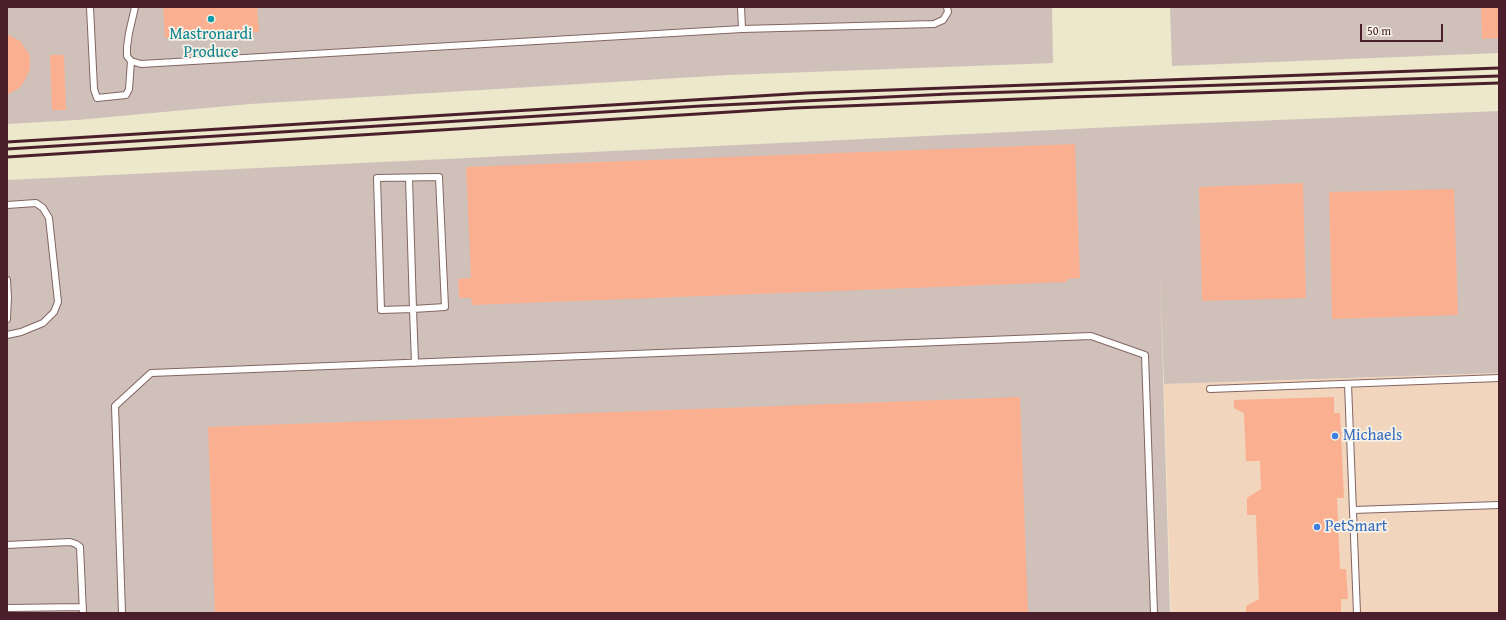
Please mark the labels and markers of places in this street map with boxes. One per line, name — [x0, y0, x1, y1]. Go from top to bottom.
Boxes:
marker: Mastronardi Produce — [206, 14, 216, 24]
place label: Mastronardi Produce — [169, 25, 253, 63]
place label: Michaels — [1343, 426, 1402, 446]
marker: Michaels — [1330, 431, 1340, 441]
place label: PetSmart — [1325, 517, 1387, 537]
marker: PetSmart — [1312, 522, 1322, 532]

